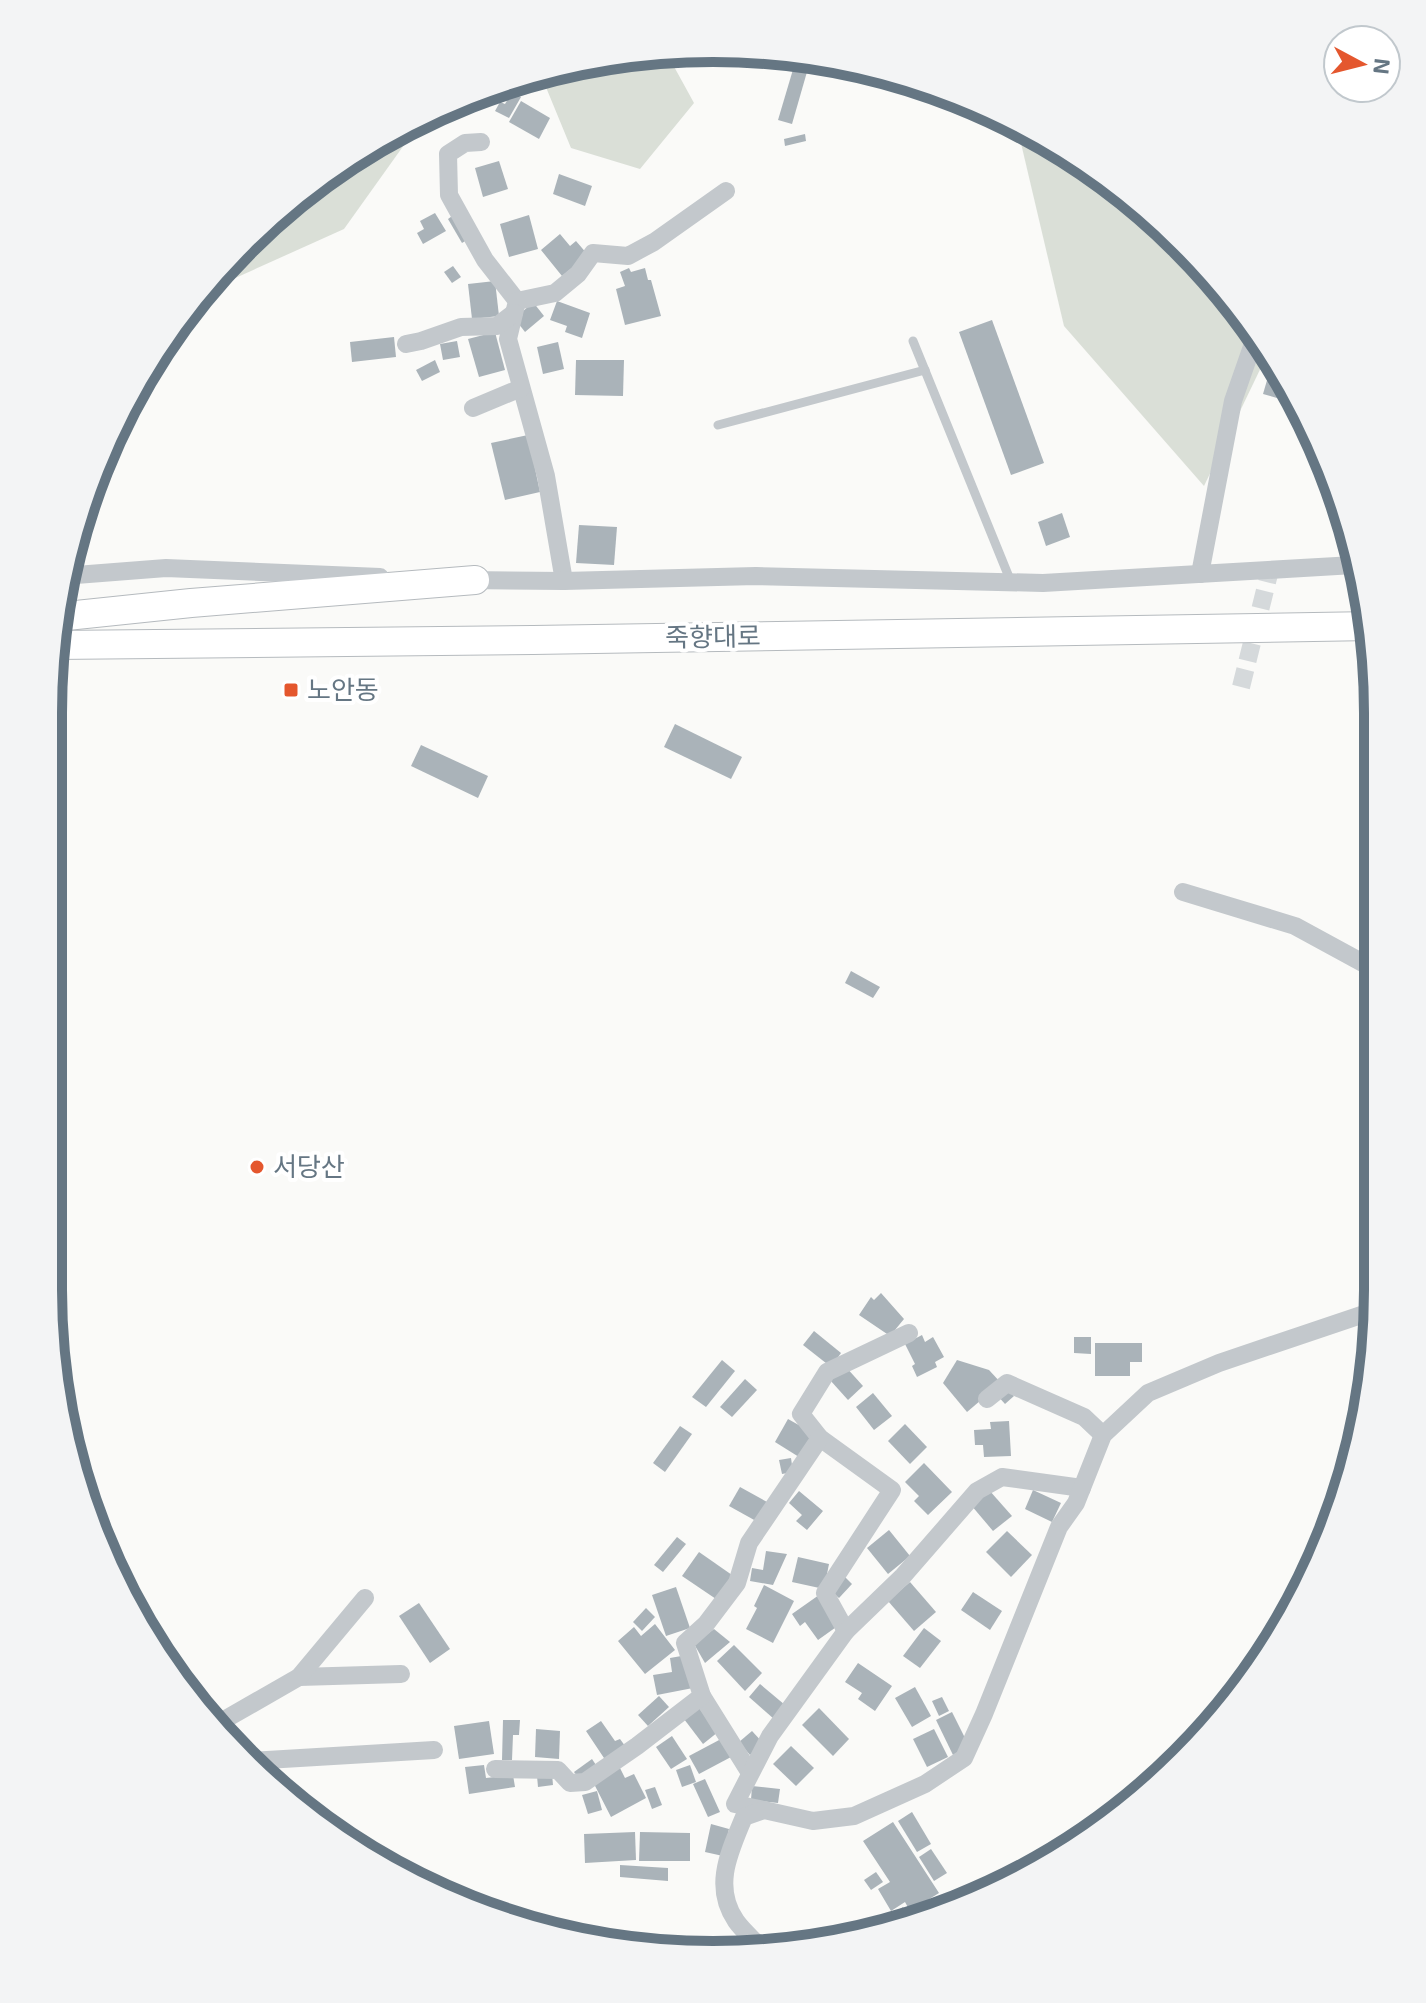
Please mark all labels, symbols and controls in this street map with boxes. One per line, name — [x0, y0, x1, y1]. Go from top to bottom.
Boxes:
north arrow — [1322, 24, 1402, 104]
text: N — [1369, 57, 1397, 76]
street label: 죽향대로 — [665, 619, 761, 652]
place label: 노안동 — [307, 673, 379, 704]
marker: 노안동 — [282, 681, 300, 699]
place label: 서당산 — [273, 1150, 345, 1181]
marker: 서당산 — [248, 1158, 266, 1176]

